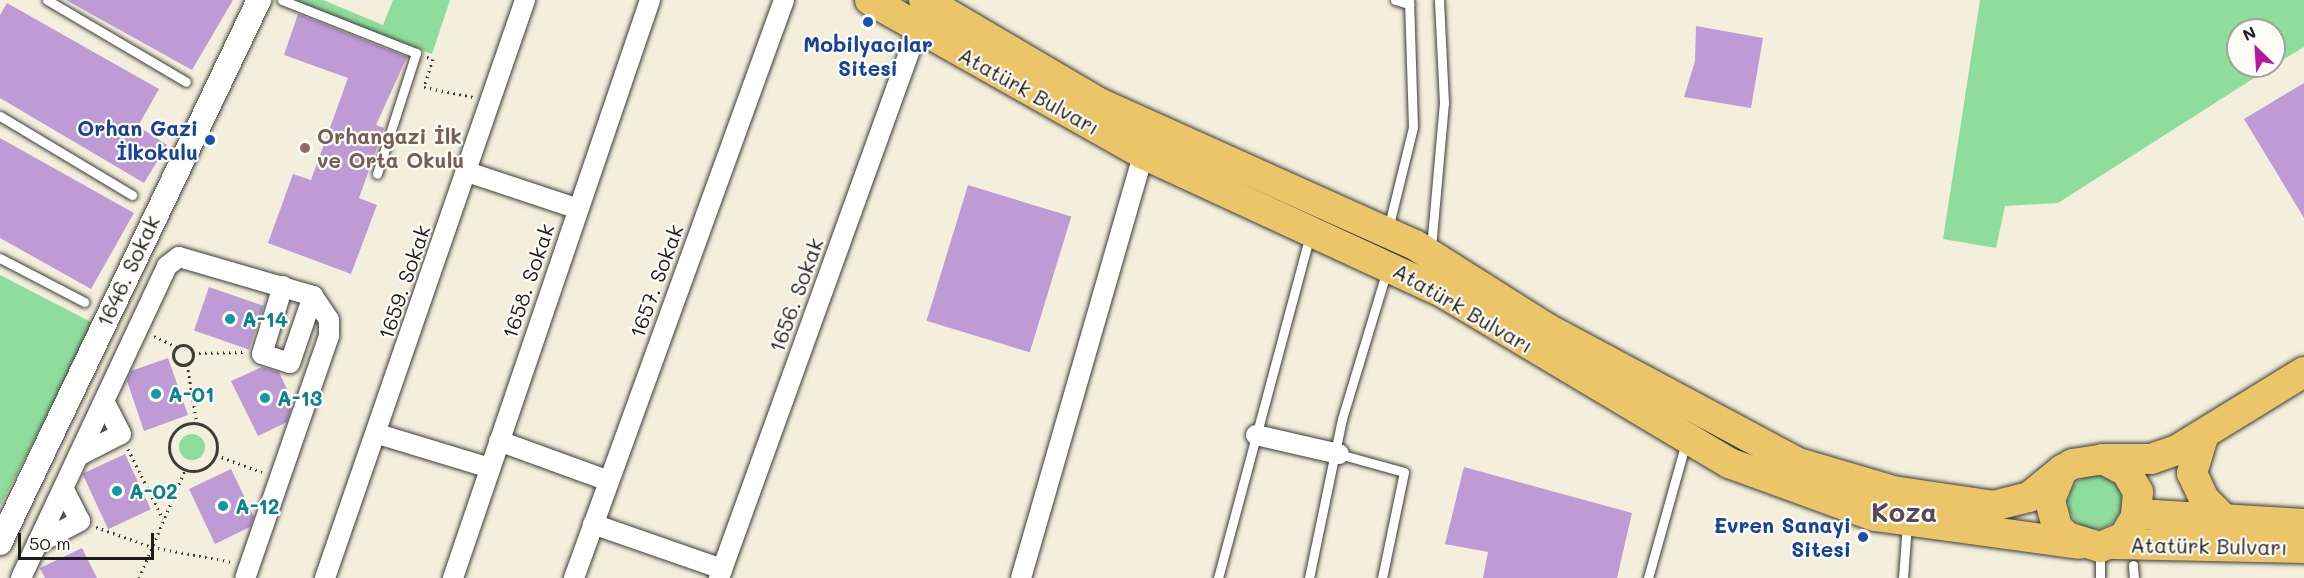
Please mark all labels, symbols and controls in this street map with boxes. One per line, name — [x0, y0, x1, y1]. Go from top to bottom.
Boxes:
marker: Mobilyacılar Sitesi — [861, 15, 875, 29]
north arrow — [2226, 18, 2286, 78]
text: N — [2239, 21, 2259, 45]
place label: Mobilyacılar Sitesi — [803, 31, 933, 81]
street label: Atatürk Bulvarı — [954, 42, 1104, 140]
place label: Orhan Gazi İlkokulu — [77, 115, 198, 165]
place label: Orhangazi İlk ve Orta Okulu — [317, 123, 464, 173]
marker: Orhan Gazi İlkokulu — [203, 133, 217, 147]
marker: Orhangazi İlk ve Orta Okulu — [298, 141, 312, 155]
street label: 1646. Sokak — [91, 211, 165, 331]
street label: 1658. Sokak — [497, 220, 559, 342]
street label: 1659. Sokak — [373, 221, 435, 343]
street label: 1657. Sokak — [624, 221, 688, 341]
street label: 1656. Sokak — [764, 234, 828, 356]
street label: Atatürk Bulvarı — [1389, 258, 1537, 358]
place label: A-14 — [242, 306, 288, 332]
marker: A-14 — [223, 312, 237, 326]
place label: A-01 — [168, 381, 214, 407]
place label: A-13 — [277, 385, 322, 411]
marker: A-01 — [149, 387, 163, 401]
marker: A-13 — [258, 391, 272, 405]
place label: A-02 — [129, 478, 178, 504]
marker: A-02 — [110, 484, 124, 498]
place label: A-12 — [235, 493, 280, 519]
district label: Koza — [1871, 496, 1937, 528]
marker: A-12 — [216, 499, 230, 513]
place label: Evren Sanayi Sitesi — [1714, 512, 1851, 562]
scale bar — [21, 521, 158, 559]
marker: Evren Sanayi Sitesi — [1856, 530, 1870, 544]
text: 50 m — [29, 531, 71, 555]
street label: Atatürk Bulvarı — [2130, 532, 2288, 560]

